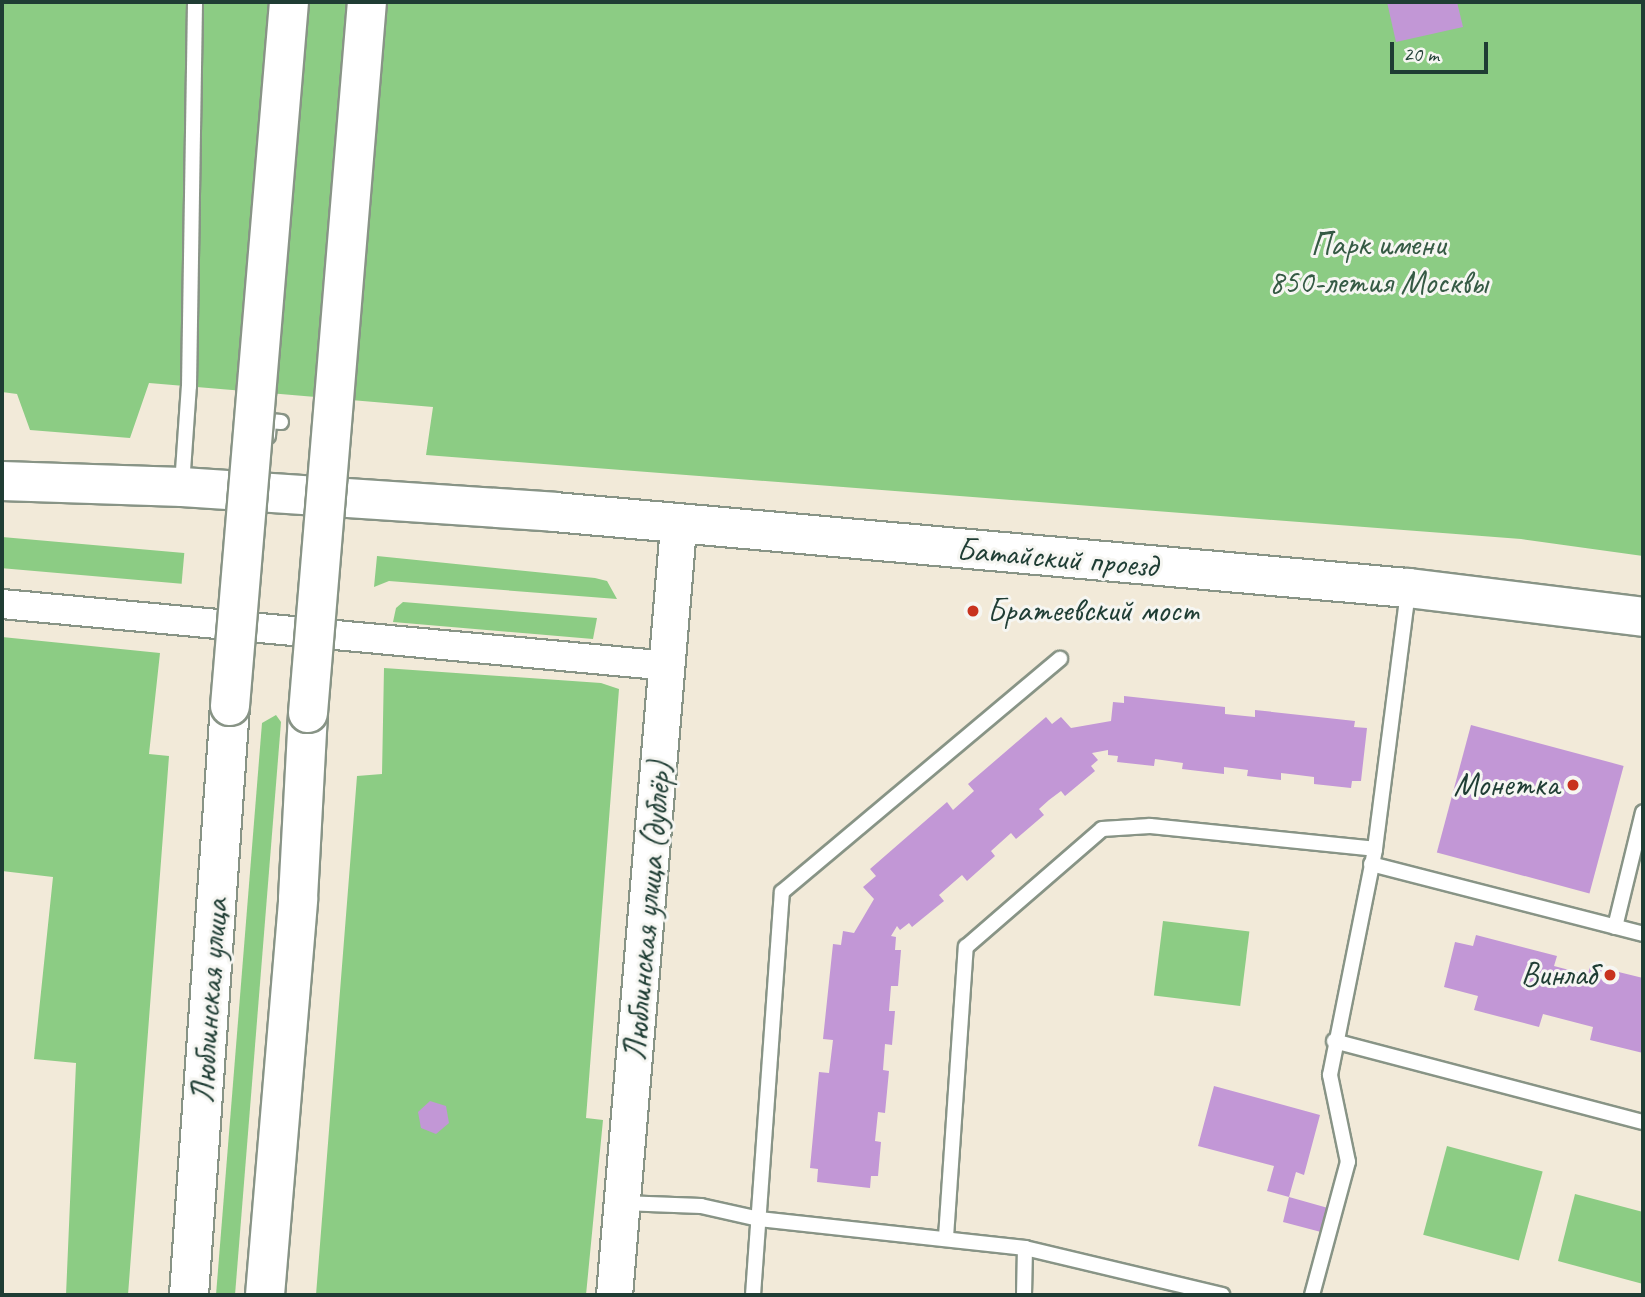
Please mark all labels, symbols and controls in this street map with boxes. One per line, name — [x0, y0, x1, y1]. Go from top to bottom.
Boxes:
scale bar — [1393, 28, 1491, 72]
text: 20 m — [1403, 41, 1439, 67]
park label: Парк имени 850-летия Москвы — [1269, 225, 1487, 303]
street label: Батайский проезд — [955, 530, 1159, 586]
place label: Братеевский мост — [987, 591, 1199, 631]
marker: Братеевский мост — [965, 603, 981, 619]
street label: Люблинская улица (дублёр) — [615, 759, 681, 1063]
place label: Монетка — [1453, 765, 1559, 805]
marker: Монетка — [1565, 777, 1581, 793]
street label: Люблинская улица — [183, 897, 237, 1105]
place label: Винлаб — [1521, 955, 1596, 995]
marker: Винлаб — [1602, 967, 1618, 983]

